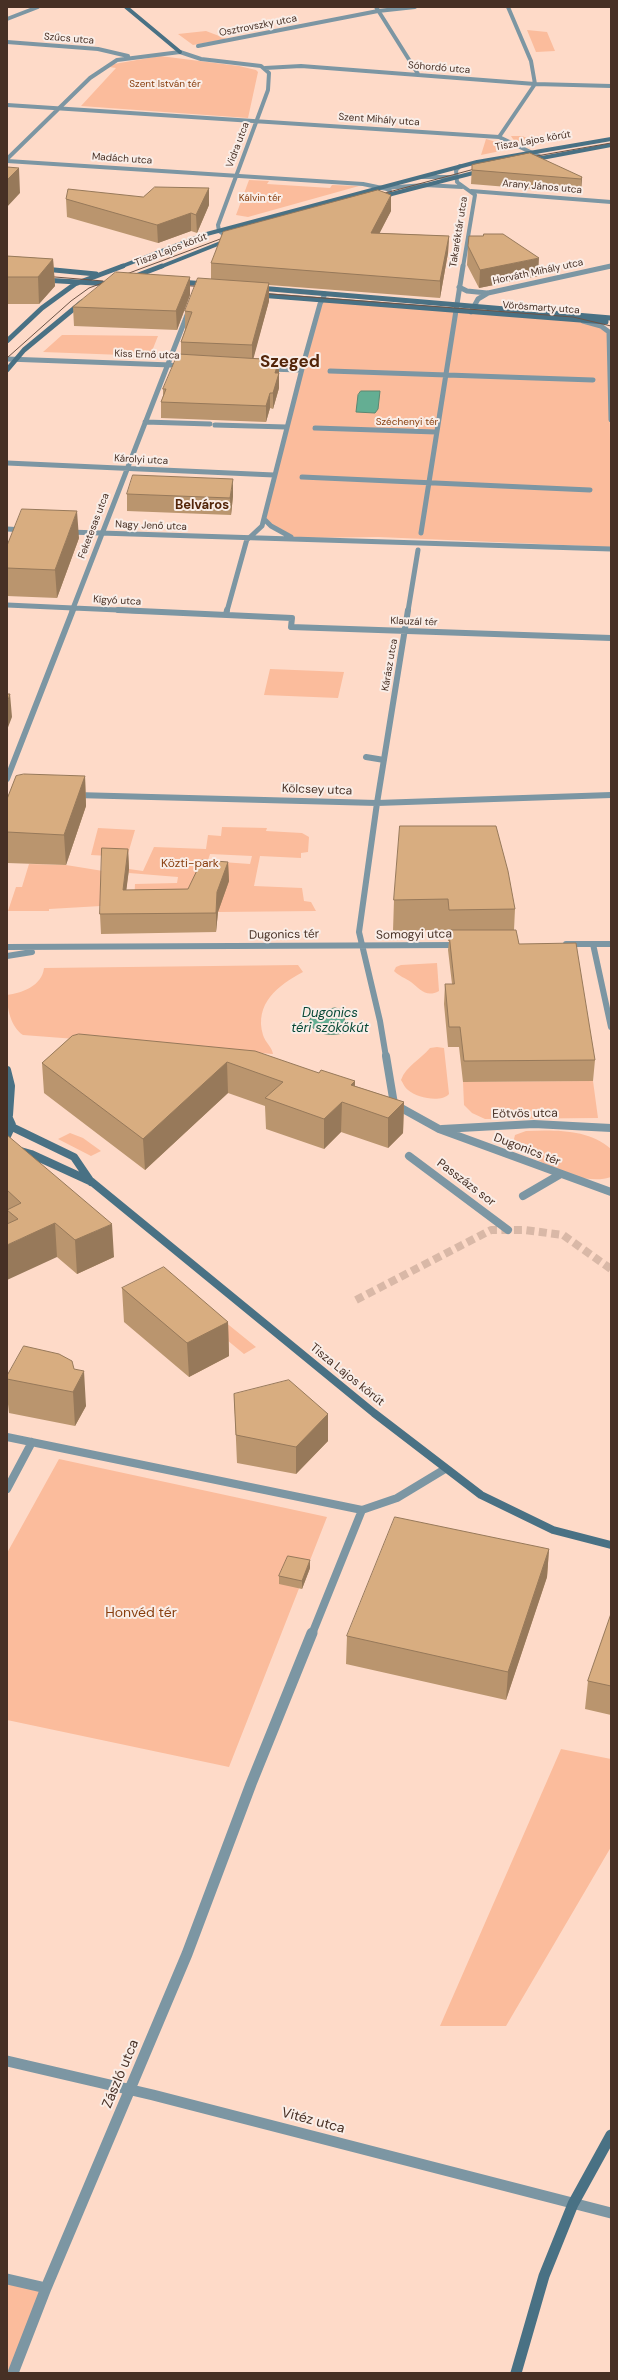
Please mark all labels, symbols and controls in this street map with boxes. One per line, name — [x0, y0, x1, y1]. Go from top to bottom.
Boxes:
street label: Osztrovszky utca — [218, 13, 298, 39]
street label: Szűcs utca — [43, 31, 95, 47]
street label: Sóhordó utca — [407, 59, 471, 77]
park label: Szent István tér — [129, 78, 201, 90]
street label: Szent Mihály utca — [338, 111, 420, 129]
street label: Vidra utca — [224, 121, 252, 169]
street label: Tisza Lajos körút — [494, 128, 572, 154]
street label: Madách utca — [91, 151, 153, 167]
street label: Arany János utca — [502, 178, 582, 196]
park label: Kálvin tér — [239, 192, 281, 204]
street label: Takaréktár utca — [447, 196, 471, 268]
street label: Tisza Lajos körút — [133, 231, 209, 269]
street label: Horváth Mihály utca — [492, 257, 584, 287]
street label: Vörösmarty utca — [502, 299, 580, 317]
street label: Kiss Ernő utca — [114, 348, 180, 362]
district label: Szeged — [260, 353, 320, 373]
park label: Széchenyi tér — [376, 416, 438, 428]
street label: Károlyi utca — [114, 453, 168, 467]
street label: Feketesas utca — [76, 492, 112, 560]
district label: Belváros — [175, 498, 229, 514]
street label: Nagy Jenő utca — [115, 519, 187, 533]
street label: Kígyó utca — [93, 594, 141, 608]
street label: Klauzál tér — [390, 615, 438, 629]
street label: Kárász utca — [379, 638, 401, 692]
street label: Kölcsey utca — [282, 782, 352, 798]
park label: Közti-park — [161, 857, 219, 871]
street label: Dugonics tér — [249, 927, 319, 943]
street label: Somogyi utca — [376, 927, 452, 943]
water label: Dugonics téri szökőkút — [291, 1006, 369, 1037]
street label: Eötvös utca — [492, 1106, 558, 1122]
street label: Dugonics tér — [492, 1131, 562, 1169]
street label: Passzázs sor — [434, 1156, 498, 1210]
street label: Tisza Lajos körút — [307, 1341, 387, 1409]
park label: Honvéd tér — [105, 1605, 177, 1621]
street label: Zászló utca — [99, 2037, 143, 2111]
street label: Vitéz utca — [279, 2104, 347, 2138]

